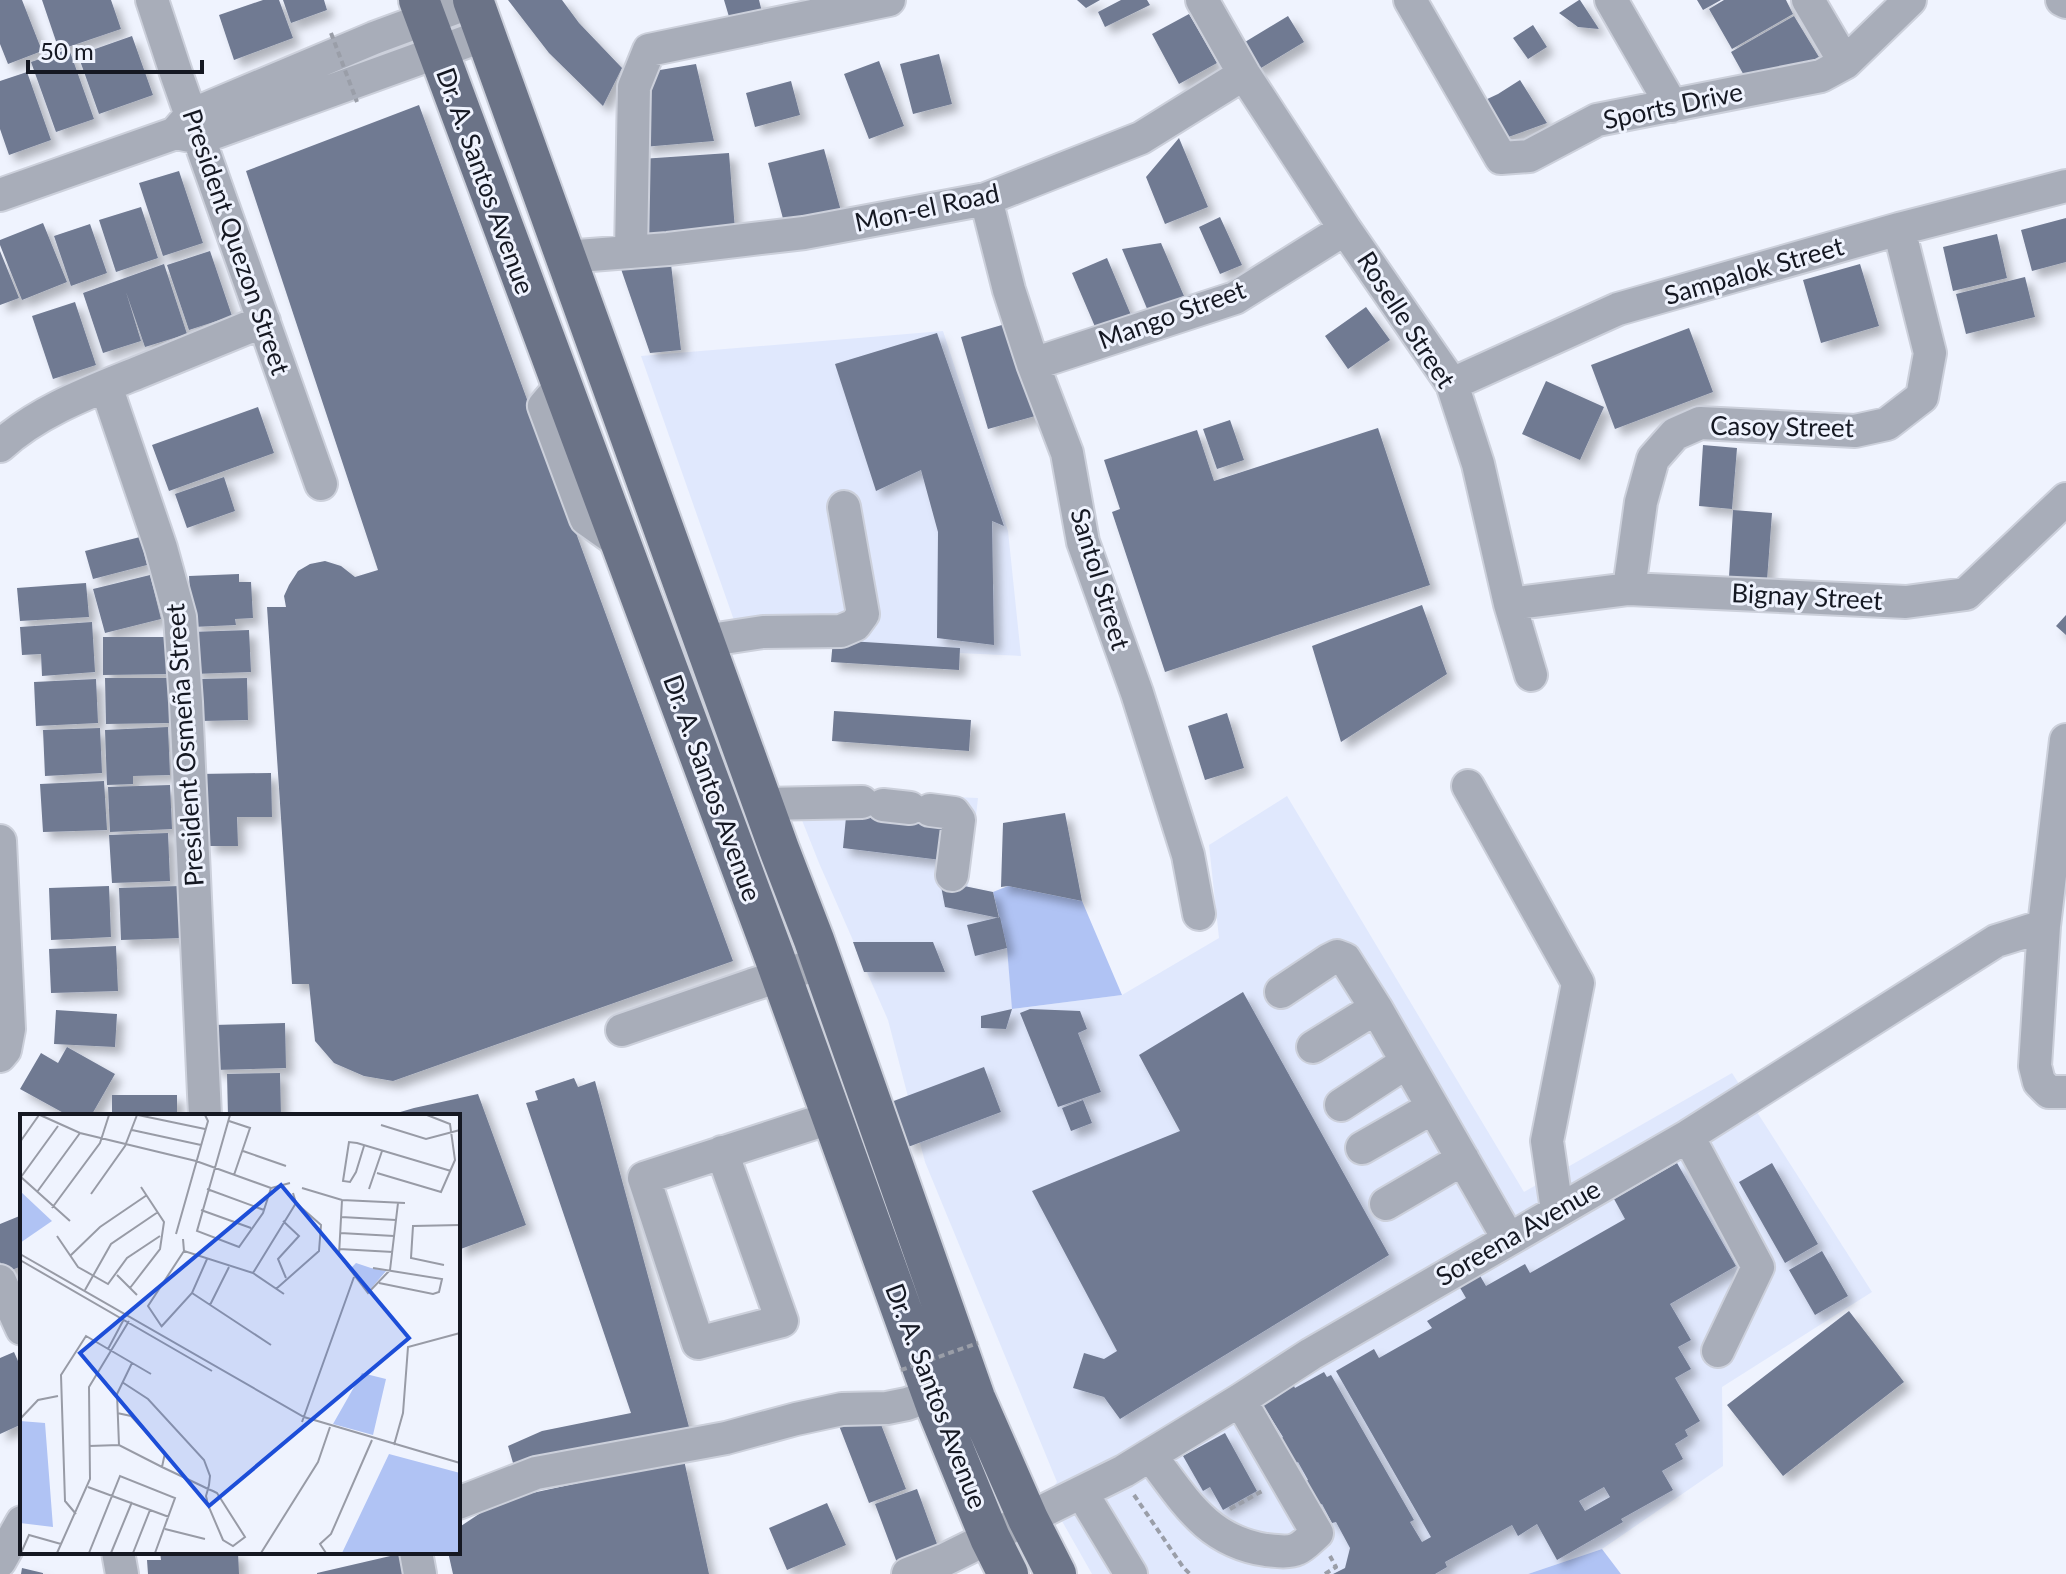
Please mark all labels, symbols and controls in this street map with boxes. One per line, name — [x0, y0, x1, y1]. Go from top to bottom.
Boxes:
scale bar — [28, 24, 202, 74]
text: 50 m — [40, 36, 94, 65]
street label: Dr. A. Santos Avenue — [430, 63, 542, 298]
street label: Sports Drive — [1600, 75, 1745, 135]
street label: President Quezon Street — [176, 105, 298, 379]
street label: Mon-el Road — [852, 176, 1002, 238]
street label: Sampalok Street — [1660, 229, 1848, 311]
street label: Roselle Street — [1351, 245, 1463, 394]
street label: Mango Street — [1094, 272, 1250, 355]
street label: Casoy Street — [1710, 409, 1855, 443]
street label: Santol Street — [1064, 504, 1138, 654]
street label: Bignay Street — [1731, 576, 1884, 616]
street label: President Osmeña Street — [158, 602, 210, 888]
street label: Dr. A. Santos Avenue — [657, 670, 769, 905]
inset map — [20, 1114, 460, 1554]
street label: Soreena Avenue — [1430, 1172, 1605, 1292]
street label: Dr. A. Santos Avenue — [879, 1279, 995, 1513]

